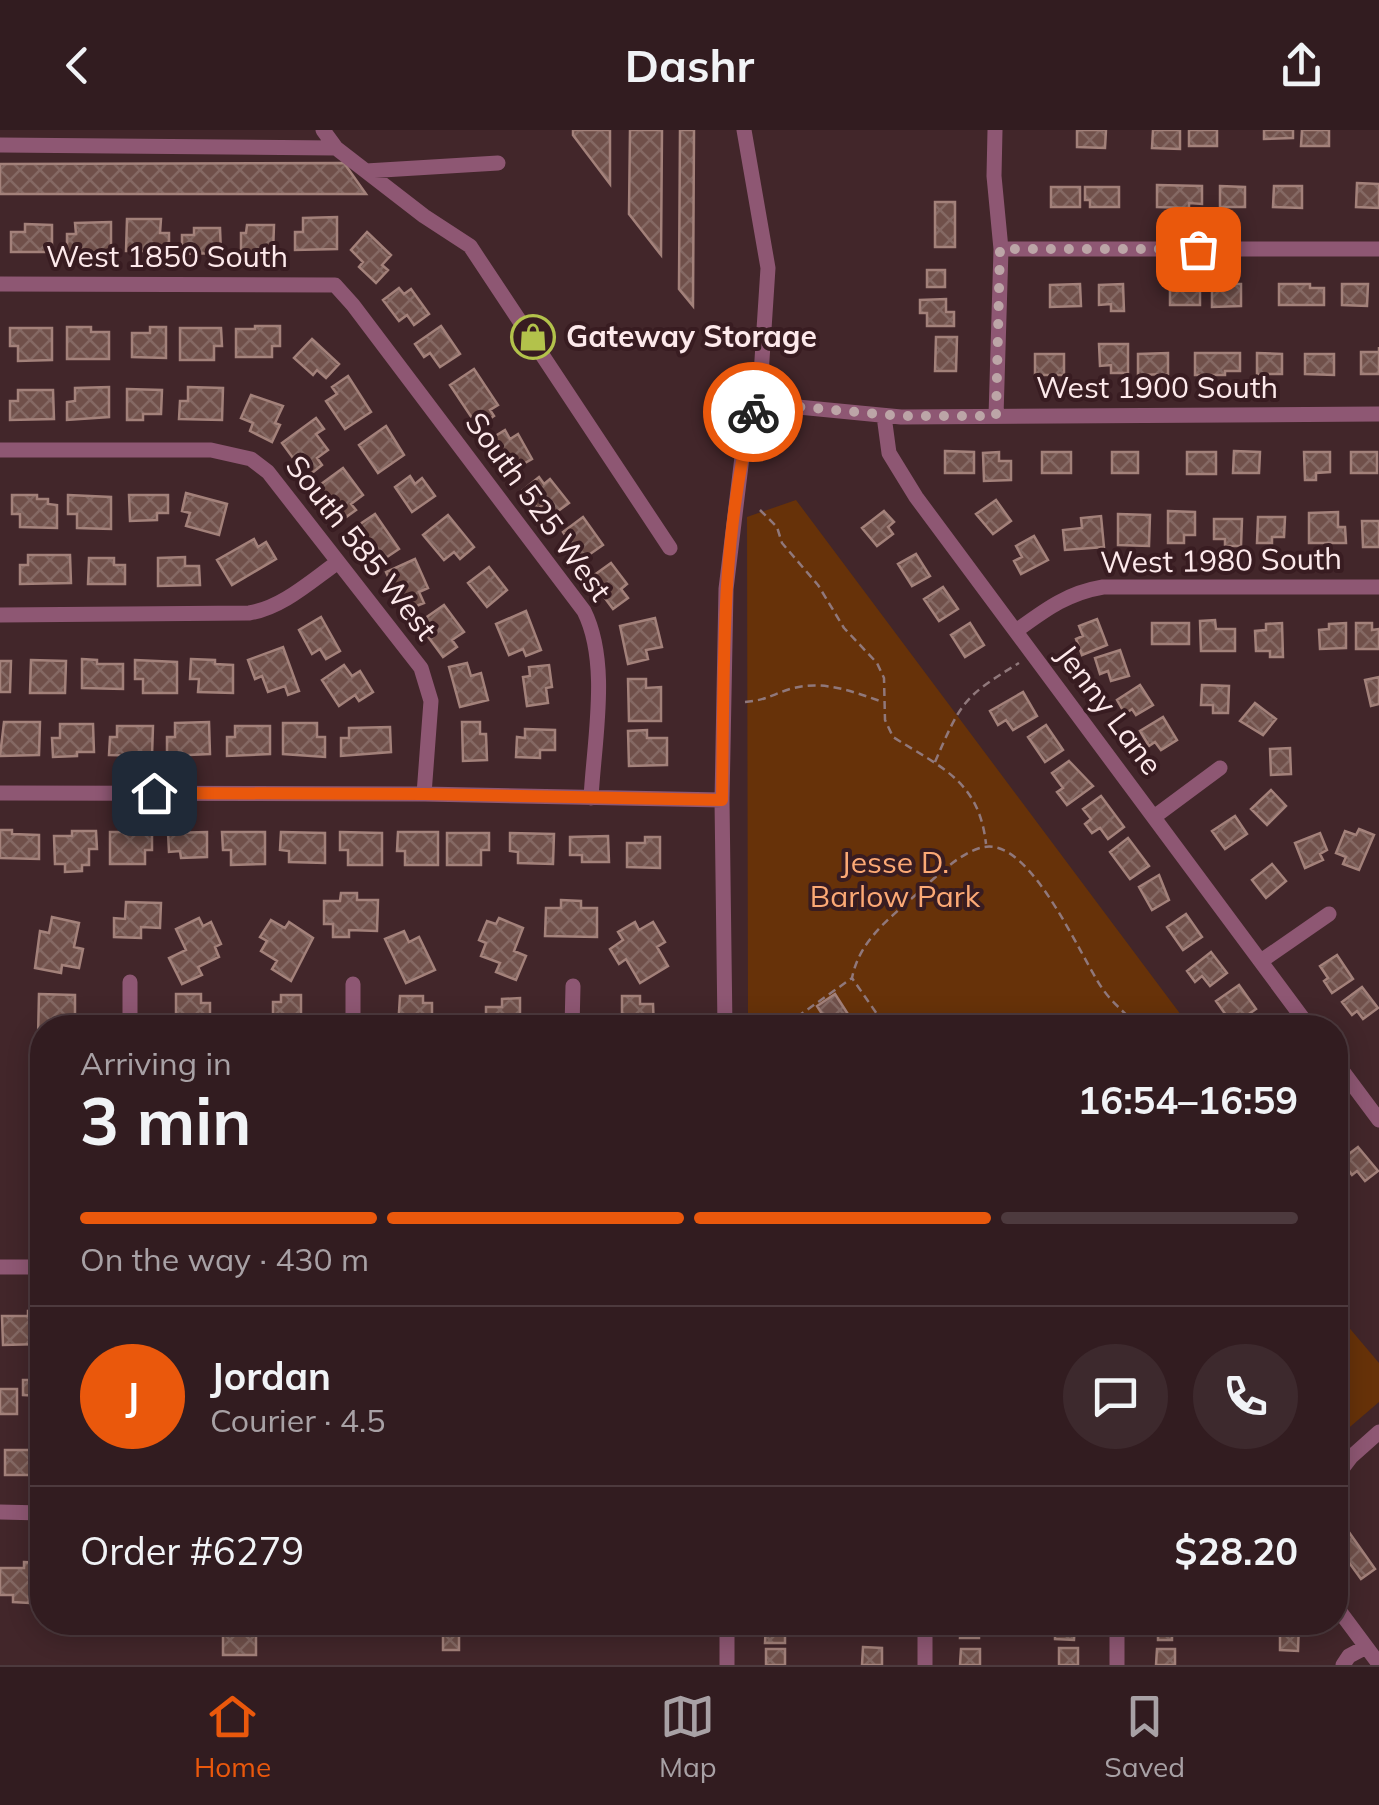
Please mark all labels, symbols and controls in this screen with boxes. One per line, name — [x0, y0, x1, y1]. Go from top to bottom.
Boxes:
text: Dashr — [625, 37, 754, 93]
icon: back — [50, 38, 105, 93]
icon: share — [1274, 38, 1329, 93]
pin — [1156, 207, 1241, 292]
icon: bag — [1171, 222, 1226, 277]
street label: West 1850 South — [46, 237, 288, 275]
shop icon: Gateway Storage — [510, 314, 556, 360]
place label: Gateway Storage — [566, 317, 817, 355]
courier — [703, 362, 803, 462]
street label: West 1900 South — [1036, 368, 1278, 406]
icon: bike — [726, 385, 781, 440]
street label: South 525 West — [458, 405, 620, 608]
street label: South 585 West — [278, 447, 446, 647]
street label: West 1980 South — [1100, 539, 1342, 581]
street label: Jenny Lane — [1049, 637, 1171, 782]
pin — [112, 751, 197, 836]
icon: home — [127, 766, 182, 821]
park label: Jesse D. Barlow Park — [810, 843, 981, 915]
text: Arriving in — [80, 1043, 232, 1083]
text: 16:54–16:59 — [1078, 1076, 1298, 1124]
text: 3 min — [80, 1080, 251, 1161]
text: On the way · 430 m — [80, 1239, 369, 1279]
button: chat — [1063, 1344, 1168, 1449]
button: phone — [1193, 1344, 1298, 1449]
text: Jordan — [210, 1352, 331, 1400]
text: J — [126, 1372, 139, 1420]
text: Courier · 4.5 — [210, 1400, 386, 1440]
text: Order #6279 — [80, 1527, 304, 1575]
text: $28.20 — [1175, 1527, 1298, 1575]
tab: Home — [194, 1689, 271, 1784]
tab: Map — [659, 1689, 717, 1784]
tab: Saved — [1104, 1689, 1185, 1784]

